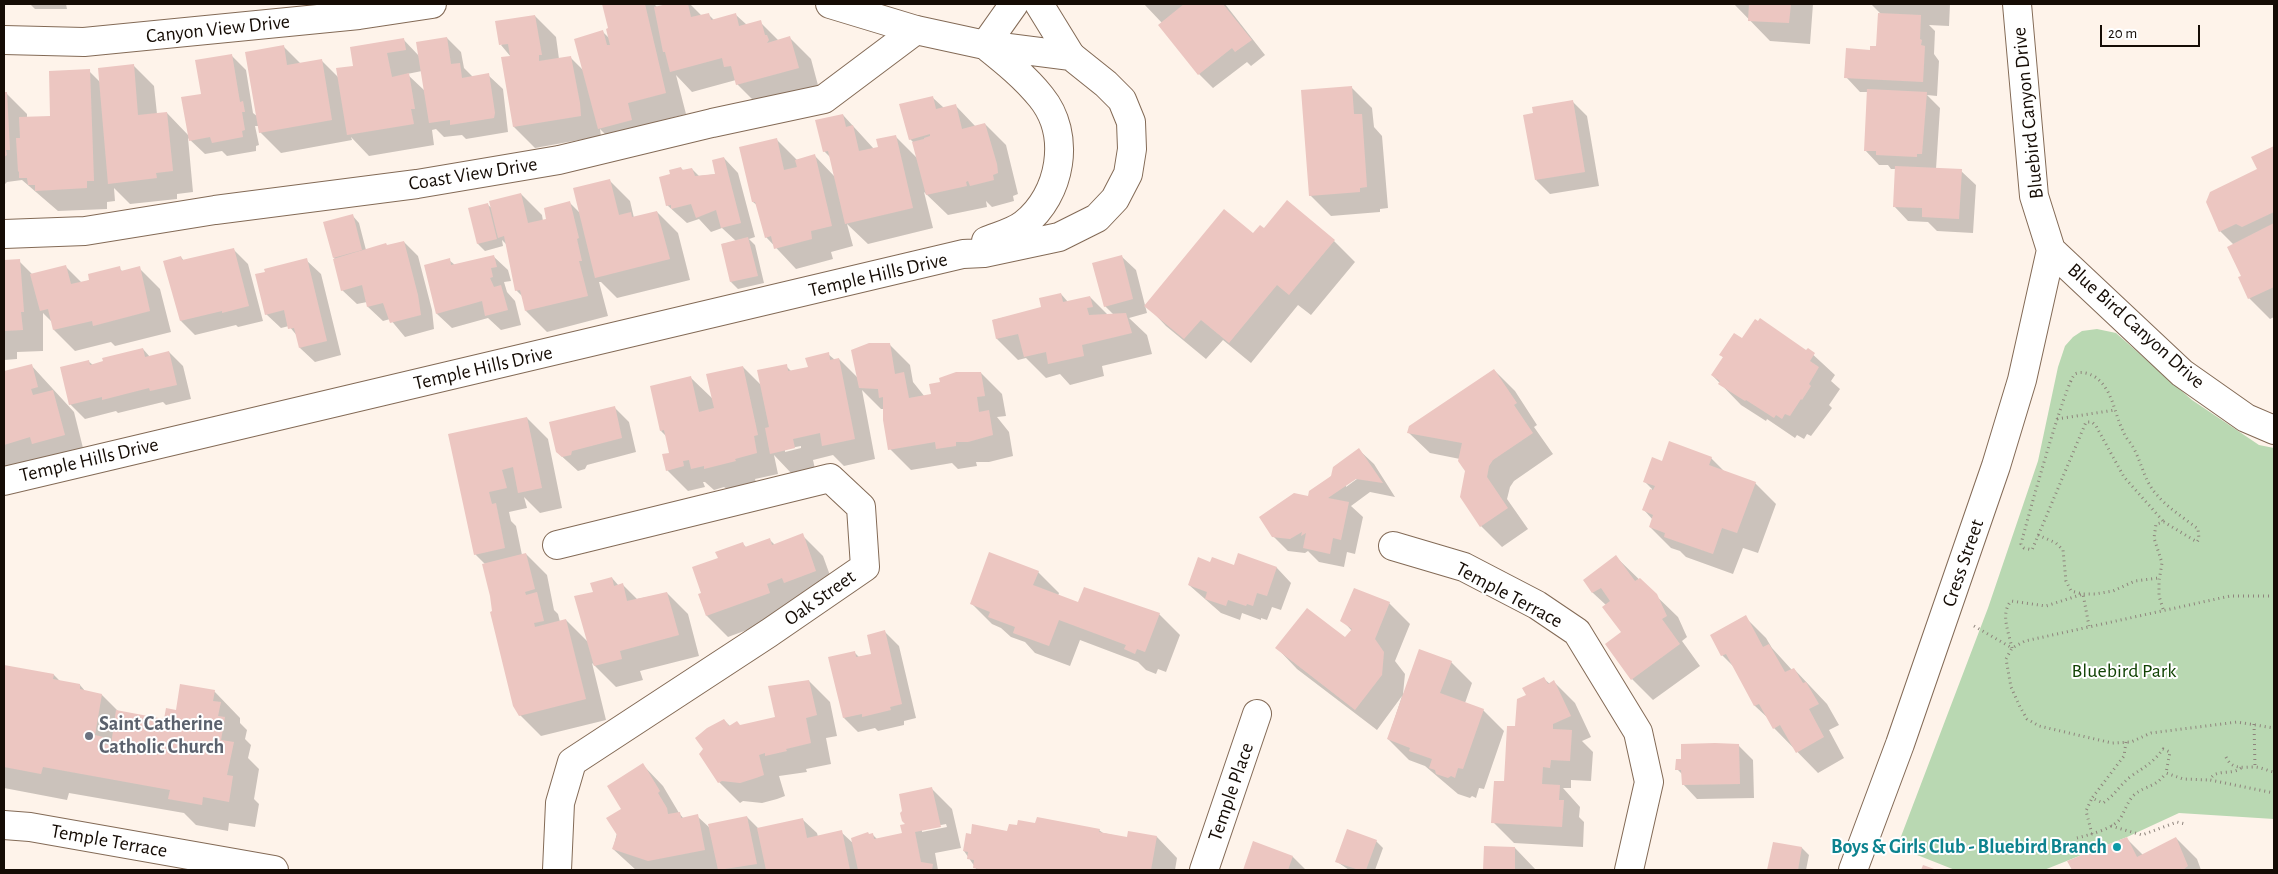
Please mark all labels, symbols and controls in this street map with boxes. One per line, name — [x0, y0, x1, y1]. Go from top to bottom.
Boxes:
street label: Canyon View Drive — [145, 10, 291, 48]
scale bar — [2103, 15, 2203, 47]
street label: Bluebird Canyon Drive — [2007, 26, 2049, 200]
text: 20 m — [2108, 26, 2137, 41]
street label: Coast View Drive — [407, 152, 539, 196]
street label: Temple Hills Drive — [806, 247, 950, 303]
street label: Blue Bird Canyon Drive — [2062, 258, 2210, 394]
street label: Temple Hills Drive — [411, 340, 555, 396]
street label: Temple Hills Drive — [17, 432, 161, 488]
street label: Cress Street — [1937, 516, 1989, 610]
street label: Temple Terrace — [1451, 557, 1567, 633]
street label: Oak Street — [780, 565, 860, 631]
park label: Bluebird Park — [2072, 659, 2176, 683]
place label: Saint Catherine Catholic Church — [99, 712, 224, 759]
marker: Saint Catherine Catholic Church — [83, 730, 95, 742]
street label: Temple Place — [1203, 739, 1259, 845]
street label: Temple Terrace — [49, 819, 169, 863]
place label: Boys & Girls Club - Bluebird Branch — [1831, 835, 2107, 859]
marker: Boys & Girls Club - Bluebird Branch — [2111, 841, 2123, 853]

